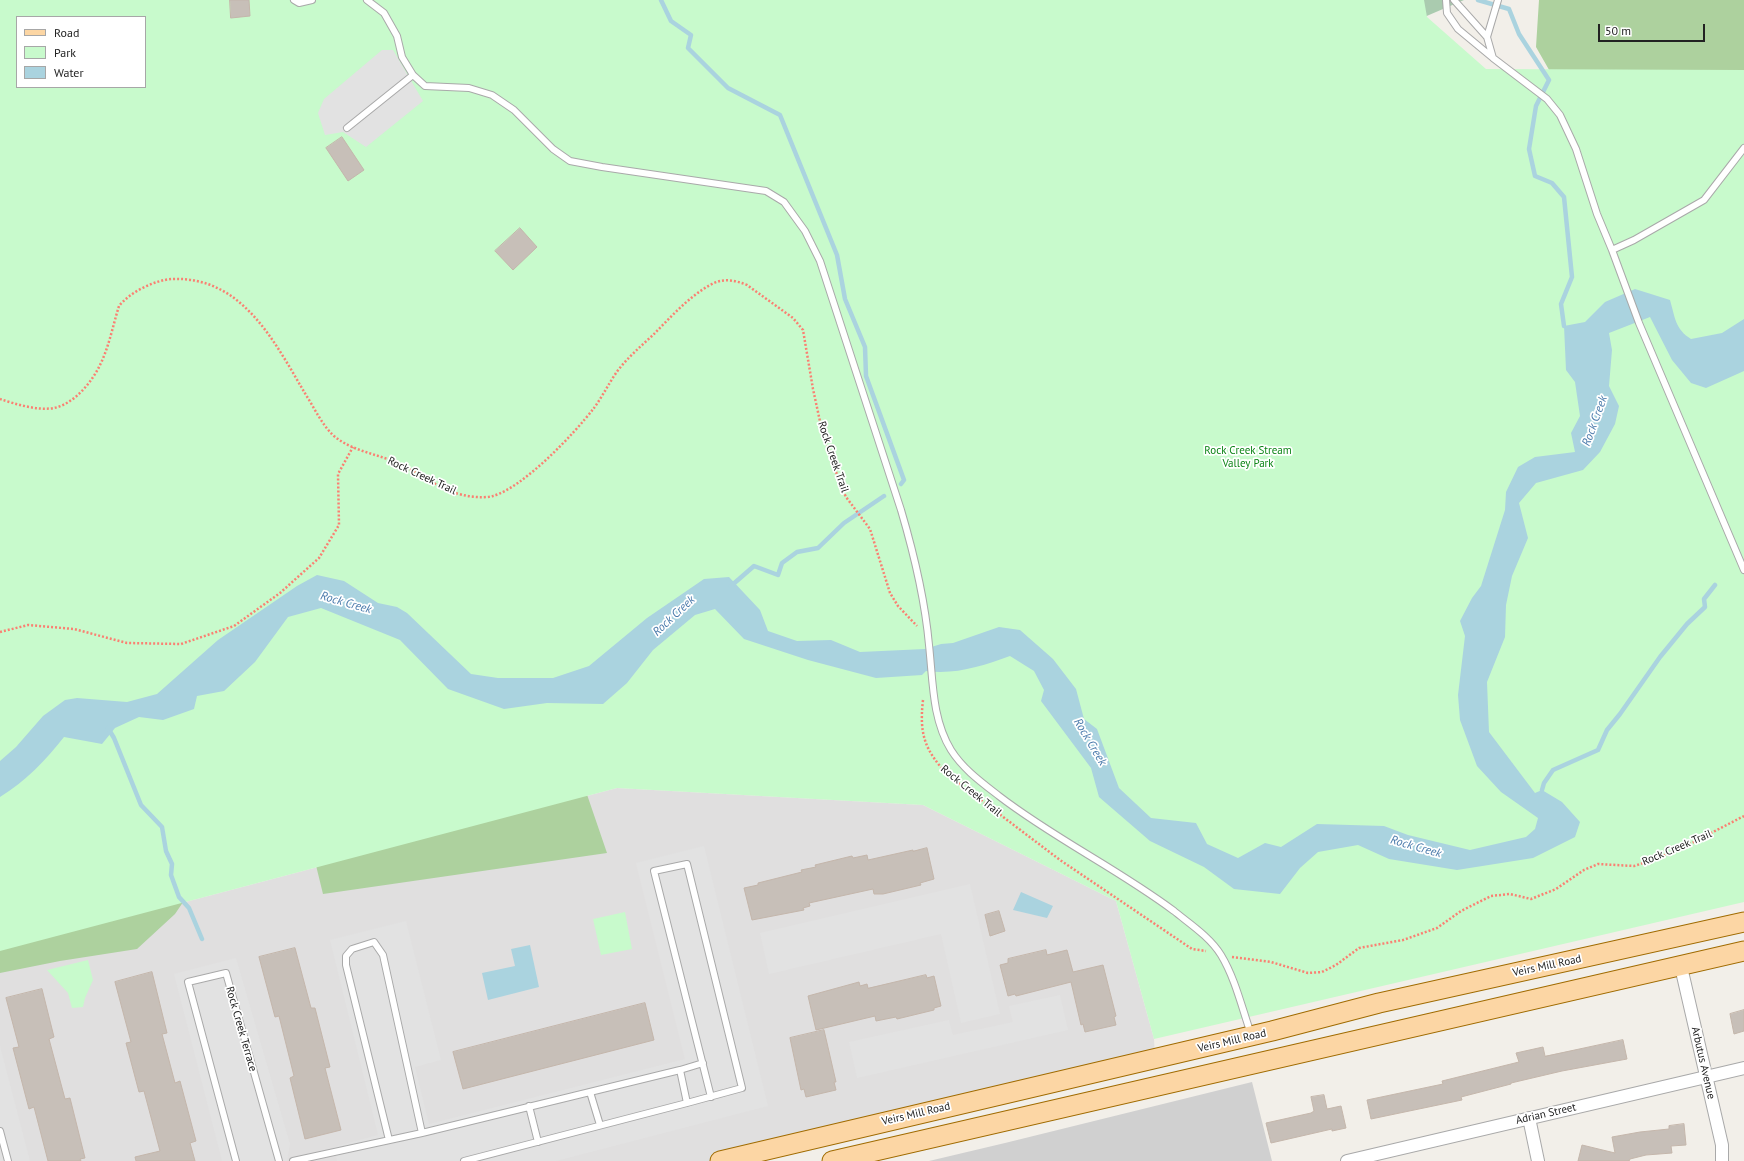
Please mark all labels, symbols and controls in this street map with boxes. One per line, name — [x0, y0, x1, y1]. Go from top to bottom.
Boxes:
legend — [16, 16, 146, 88]
scale bar — [1600, 16, 1707, 42]
text: 50 m — [1605, 23, 1631, 38]
text: Road — [54, 25, 79, 40]
text: Park — [54, 45, 76, 60]
text: Water — [54, 65, 84, 80]
water label: Rock Creek — [1579, 394, 1611, 448]
street label: Rock Creek Trail — [815, 420, 851, 494]
park label: Rock Creek Stream Valley Park — [1204, 444, 1292, 470]
street label: Rock Creek Trail — [385, 454, 459, 498]
water label: Rock Creek — [319, 589, 373, 617]
water label: Rock Creek — [650, 593, 698, 639]
water label: Rock Creek — [1070, 716, 1110, 768]
street label: Rock Creek Trail — [938, 762, 1004, 820]
street label: Rock Creek Trail — [1640, 827, 1714, 869]
water label: Rock Creek — [1389, 833, 1443, 861]
street label: Veirs Mill Road — [1512, 952, 1582, 980]
street label: Rock Creek Terrace — [223, 985, 259, 1073]
street label: Arbutus Avenue — [1688, 1026, 1718, 1100]
street label: Veirs Mill Road — [1197, 1027, 1267, 1055]
street label: Veirs Mill Road — [881, 1100, 951, 1128]
street label: Adrian Street — [1515, 1101, 1577, 1127]

